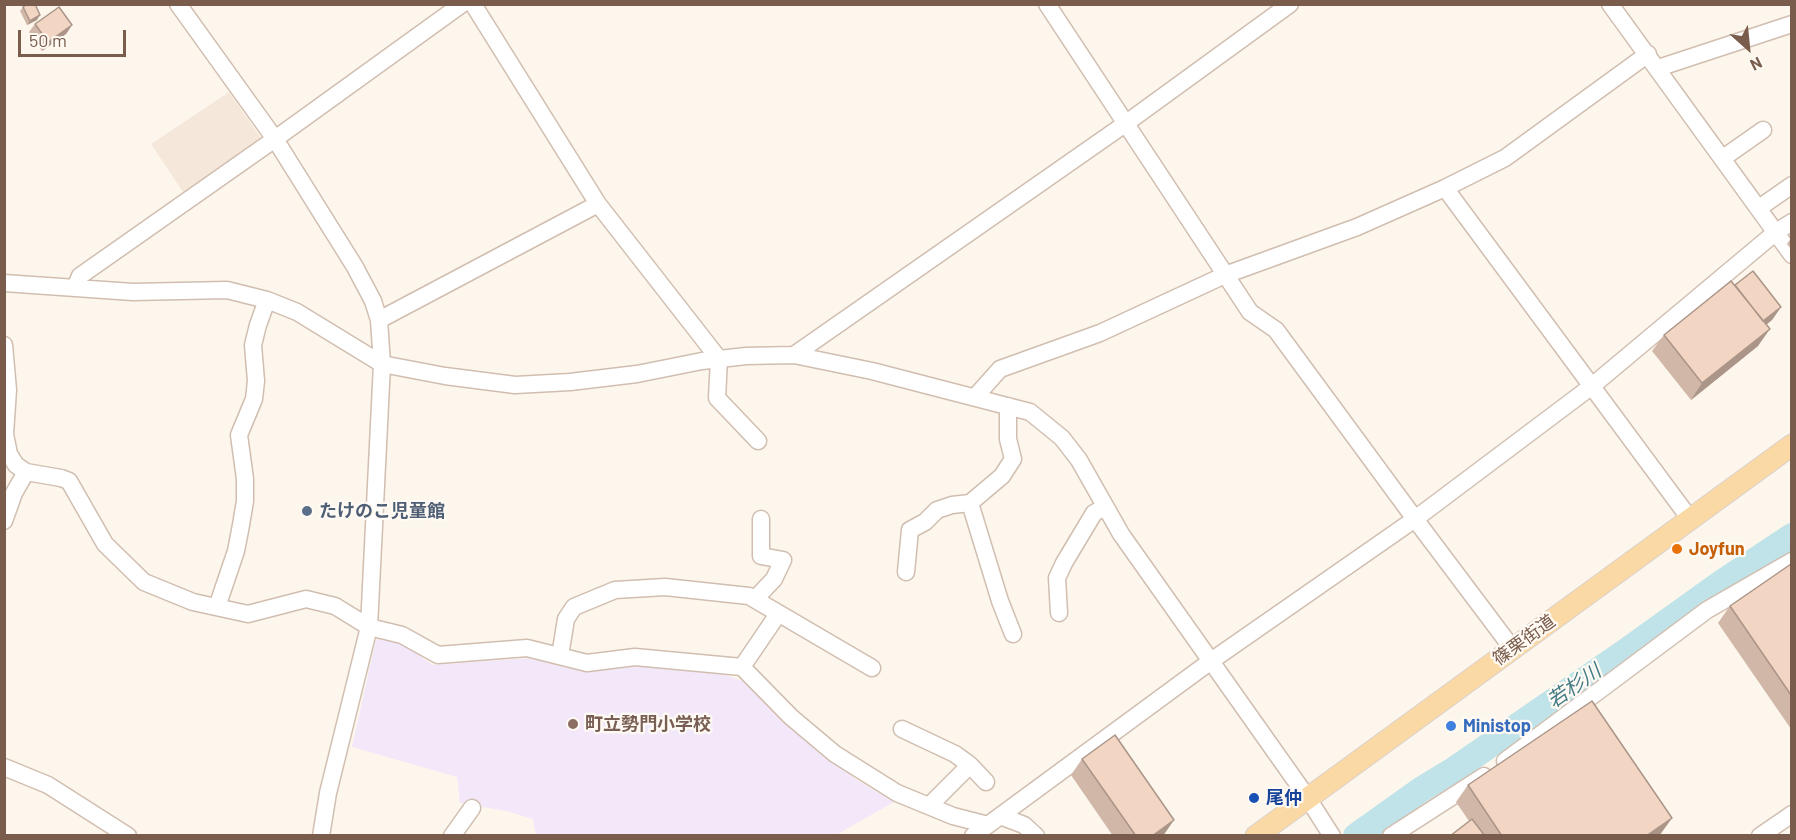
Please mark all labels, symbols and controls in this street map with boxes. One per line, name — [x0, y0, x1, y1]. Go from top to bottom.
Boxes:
scale bar — [21, 18, 129, 56]
north arrow — [1718, 18, 1778, 78]
text: 50 m — [29, 29, 67, 51]
text: N — [1747, 54, 1765, 75]
place label: たけのこ児童館 — [319, 500, 445, 522]
marker: たけのこ児童館 — [300, 504, 314, 518]
place label: Joyfun — [1689, 538, 1745, 560]
marker: Joyfun — [1670, 542, 1684, 556]
street label: 篠栗街道 — [1489, 610, 1559, 670]
water label: 若杉川 — [1543, 659, 1605, 713]
place label: 町立勢門小学校 — [585, 713, 711, 735]
place label: Ministop — [1463, 715, 1531, 737]
marker: 町立勢門小学校 — [566, 717, 580, 731]
marker: Ministop — [1444, 719, 1458, 733]
place label: 尾仲 — [1266, 787, 1302, 809]
marker: 尾仲 — [1247, 791, 1261, 805]

